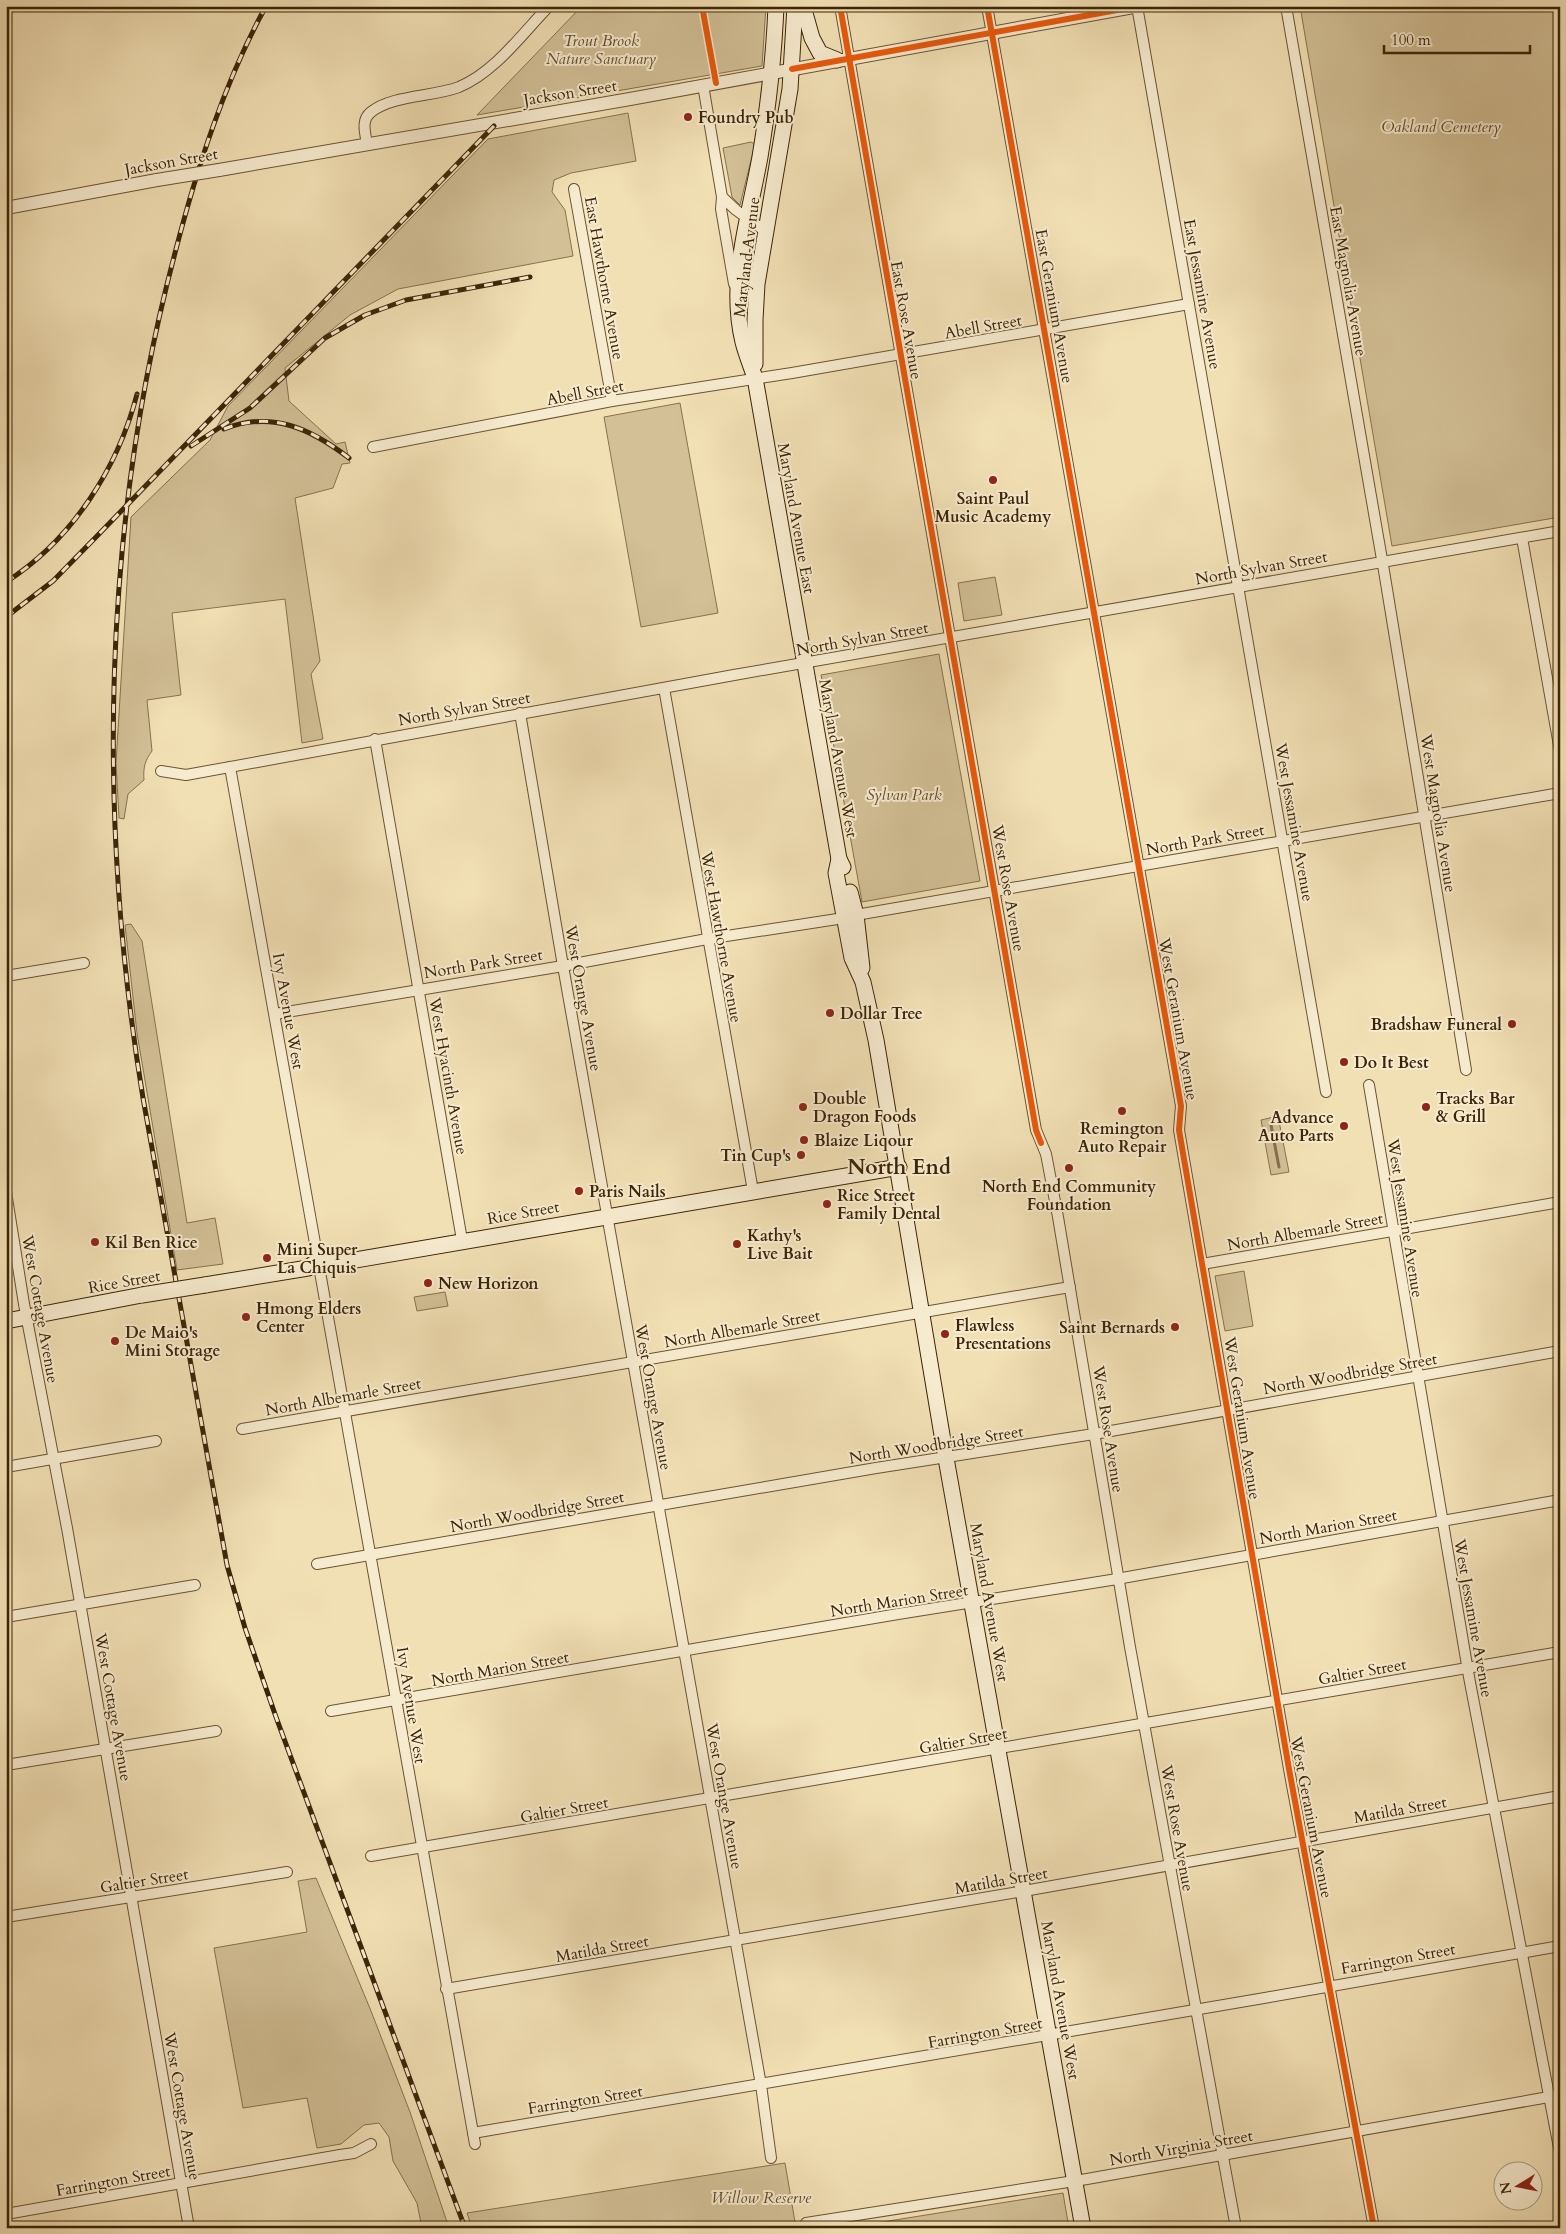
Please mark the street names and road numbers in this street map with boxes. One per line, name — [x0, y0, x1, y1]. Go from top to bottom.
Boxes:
street label: Jackson Street — [520, 75, 618, 112]
street label: Jackson Street — [121, 143, 219, 181]
street label: East Hawthorne Avenue — [579, 195, 629, 362]
street label: Maryland Avenue — [729, 196, 765, 319]
street label: East Magnolia Avenue — [1324, 204, 1372, 358]
street label: East Jessamine Avenue — [1178, 217, 1226, 371]
street label: East Geranium Avenue — [1030, 227, 1078, 385]
street label: East Rose Avenue — [885, 259, 927, 381]
street label: Abell Street — [943, 309, 1024, 345]
street label: Abell Street — [545, 375, 626, 411]
street label: Maryland Avenue East — [772, 441, 820, 595]
street label: North Sylvan Street — [1193, 546, 1329, 590]
street label: North Sylvan Street — [794, 617, 930, 661]
street label: Maryland Avenue West — [813, 677, 863, 839]
street label: North Sylvan Street — [396, 687, 532, 731]
street label: West Magnolia Avenue — [1414, 731, 1461, 894]
street label: West Jessamine Avenue — [1269, 740, 1319, 903]
street label: North Park Street — [1144, 819, 1266, 861]
street label: West Rose Avenue — [986, 822, 1030, 953]
street label: West Hawthorne Avenue — [695, 849, 747, 1025]
street label: West Orange Avenue — [559, 923, 607, 1073]
street label: West Geranium Avenue — [1153, 935, 1203, 1102]
street label: North Park Street — [422, 944, 544, 984]
street label: Ivy Avenue West — [267, 951, 309, 1071]
street label: West Hyacinth Avenue — [423, 995, 473, 1157]
street label: West Jessamine Avenue — [1381, 1136, 1428, 1299]
street label: Rice Street — [485, 1196, 561, 1230]
street label: North Albemarle Street — [1225, 1207, 1385, 1257]
street label: West Cottage Avenue — [16, 1232, 64, 1385]
street label: Rice Street — [86, 1265, 162, 1299]
street label: North Albemarle Street — [662, 1304, 822, 1354]
street label: West Orange Avenue — [629, 1322, 677, 1472]
street label: West Geranium Avenue — [1218, 1334, 1266, 1501]
street label: North Woodbridge Street — [1261, 1348, 1439, 1400]
street label: West Rose Avenue — [1087, 1363, 1129, 1494]
street label: North Albemarle Street — [263, 1372, 423, 1422]
street label: North Woodbridge Street — [847, 1420, 1025, 1470]
street label: North Woodbridge Street — [448, 1486, 626, 1538]
street label: North Marion Street — [1258, 1504, 1399, 1550]
street label: Maryland Avenue West — [964, 1521, 1014, 1683]
street label: West Jessamine Avenue — [1448, 1536, 1498, 1699]
street label: North Marion Street — [829, 1579, 970, 1623]
street label: West Cottage Avenue — [89, 1630, 137, 1783]
street label: Ivy Avenue West — [391, 1645, 431, 1765]
street label: North Marion Street — [430, 1646, 571, 1692]
street label: Galtier Street — [1316, 1653, 1408, 1691]
street label: West Orange Avenue — [700, 1721, 748, 1871]
street label: Galtier Street — [917, 1722, 1009, 1760]
street label: West Geranium Avenue — [1284, 1733, 1338, 1900]
street label: West Rose Avenue — [1155, 1762, 1199, 1893]
street label: Galtier Street — [518, 1791, 610, 1829]
street label: Matilda Street — [1352, 1791, 1448, 1829]
street label: Matilda Street — [953, 1862, 1049, 1900]
street label: Galtier Street — [98, 1863, 190, 1899]
street label: Maryland Avenue West — [1035, 1919, 1085, 2081]
street label: Matilda Street — [554, 1930, 650, 1968]
street label: Farrington Street — [1339, 1938, 1457, 1980]
street label: Farrington Street — [926, 2012, 1044, 2054]
street label: West Cottage Avenue — [158, 2029, 206, 2182]
street label: Farrington Street — [526, 2080, 644, 2120]
street label: North Virginia Street — [1108, 2125, 1255, 2171]
street label: Farrington Street — [54, 2160, 172, 2202]

